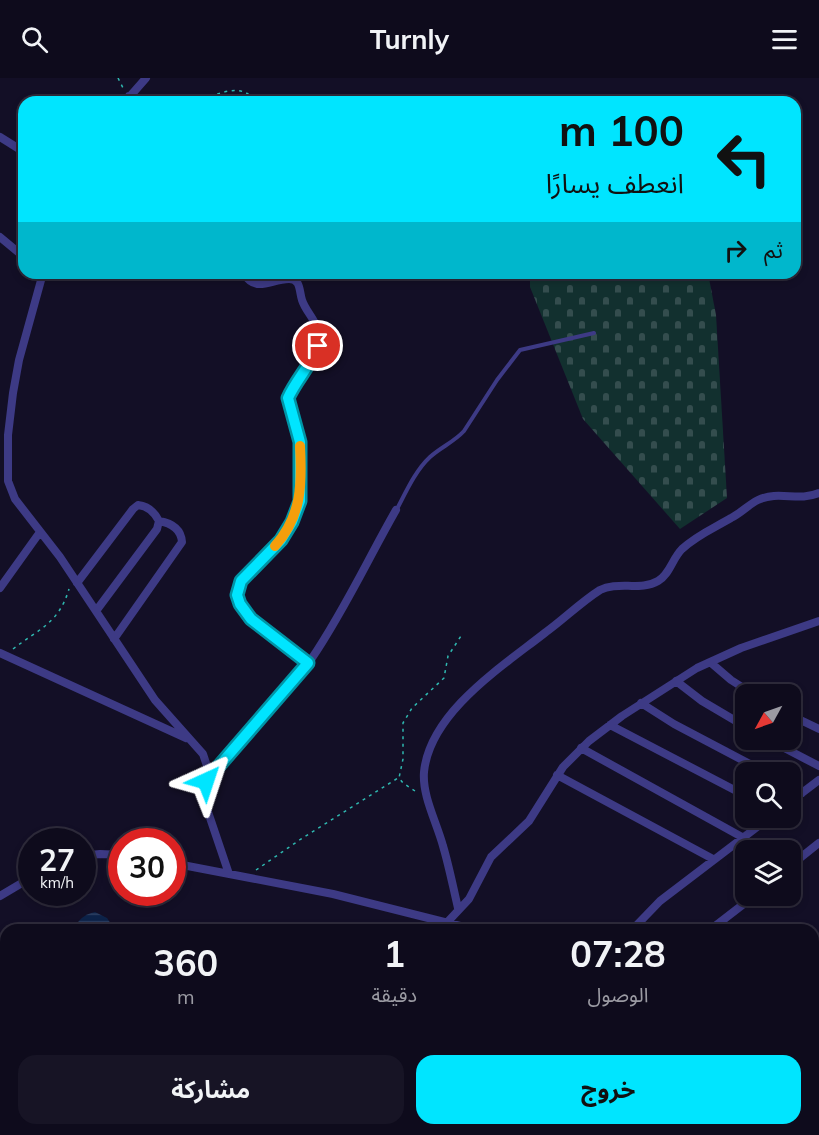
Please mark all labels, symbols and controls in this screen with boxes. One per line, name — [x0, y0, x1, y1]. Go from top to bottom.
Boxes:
text: Turnly — [370, 22, 449, 56]
icon: search — [18, 23, 51, 56]
icon: menu — [768, 23, 801, 56]
text: 100 m — [559, 104, 684, 157]
icon: left — [705, 120, 783, 198]
text: انعطف يسارًا — [546, 166, 684, 200]
icon: right — [719, 234, 752, 267]
text: ثم — [764, 236, 783, 264]
pin — [292, 320, 343, 371]
icon: arrive — [301, 329, 334, 362]
north arrow — [735, 684, 801, 750]
map controls — [735, 684, 801, 906]
position arrow — [174, 749, 238, 813]
button: search — [735, 762, 801, 828]
speed limit sign: 30 — [108, 828, 186, 906]
button: layers — [735, 840, 801, 906]
text: 27 — [39, 841, 75, 879]
text: km/h — [40, 873, 74, 892]
text: 1 — [383, 931, 405, 976]
text: 07:28 — [570, 931, 666, 976]
text: 360 — [153, 940, 218, 985]
text: دقيقة — [371, 982, 417, 1007]
text: الوصول — [588, 982, 648, 1007]
text: m — [177, 984, 195, 1009]
button: مشاركة — [18, 1055, 404, 1124]
button: خروج — [416, 1055, 801, 1124]

